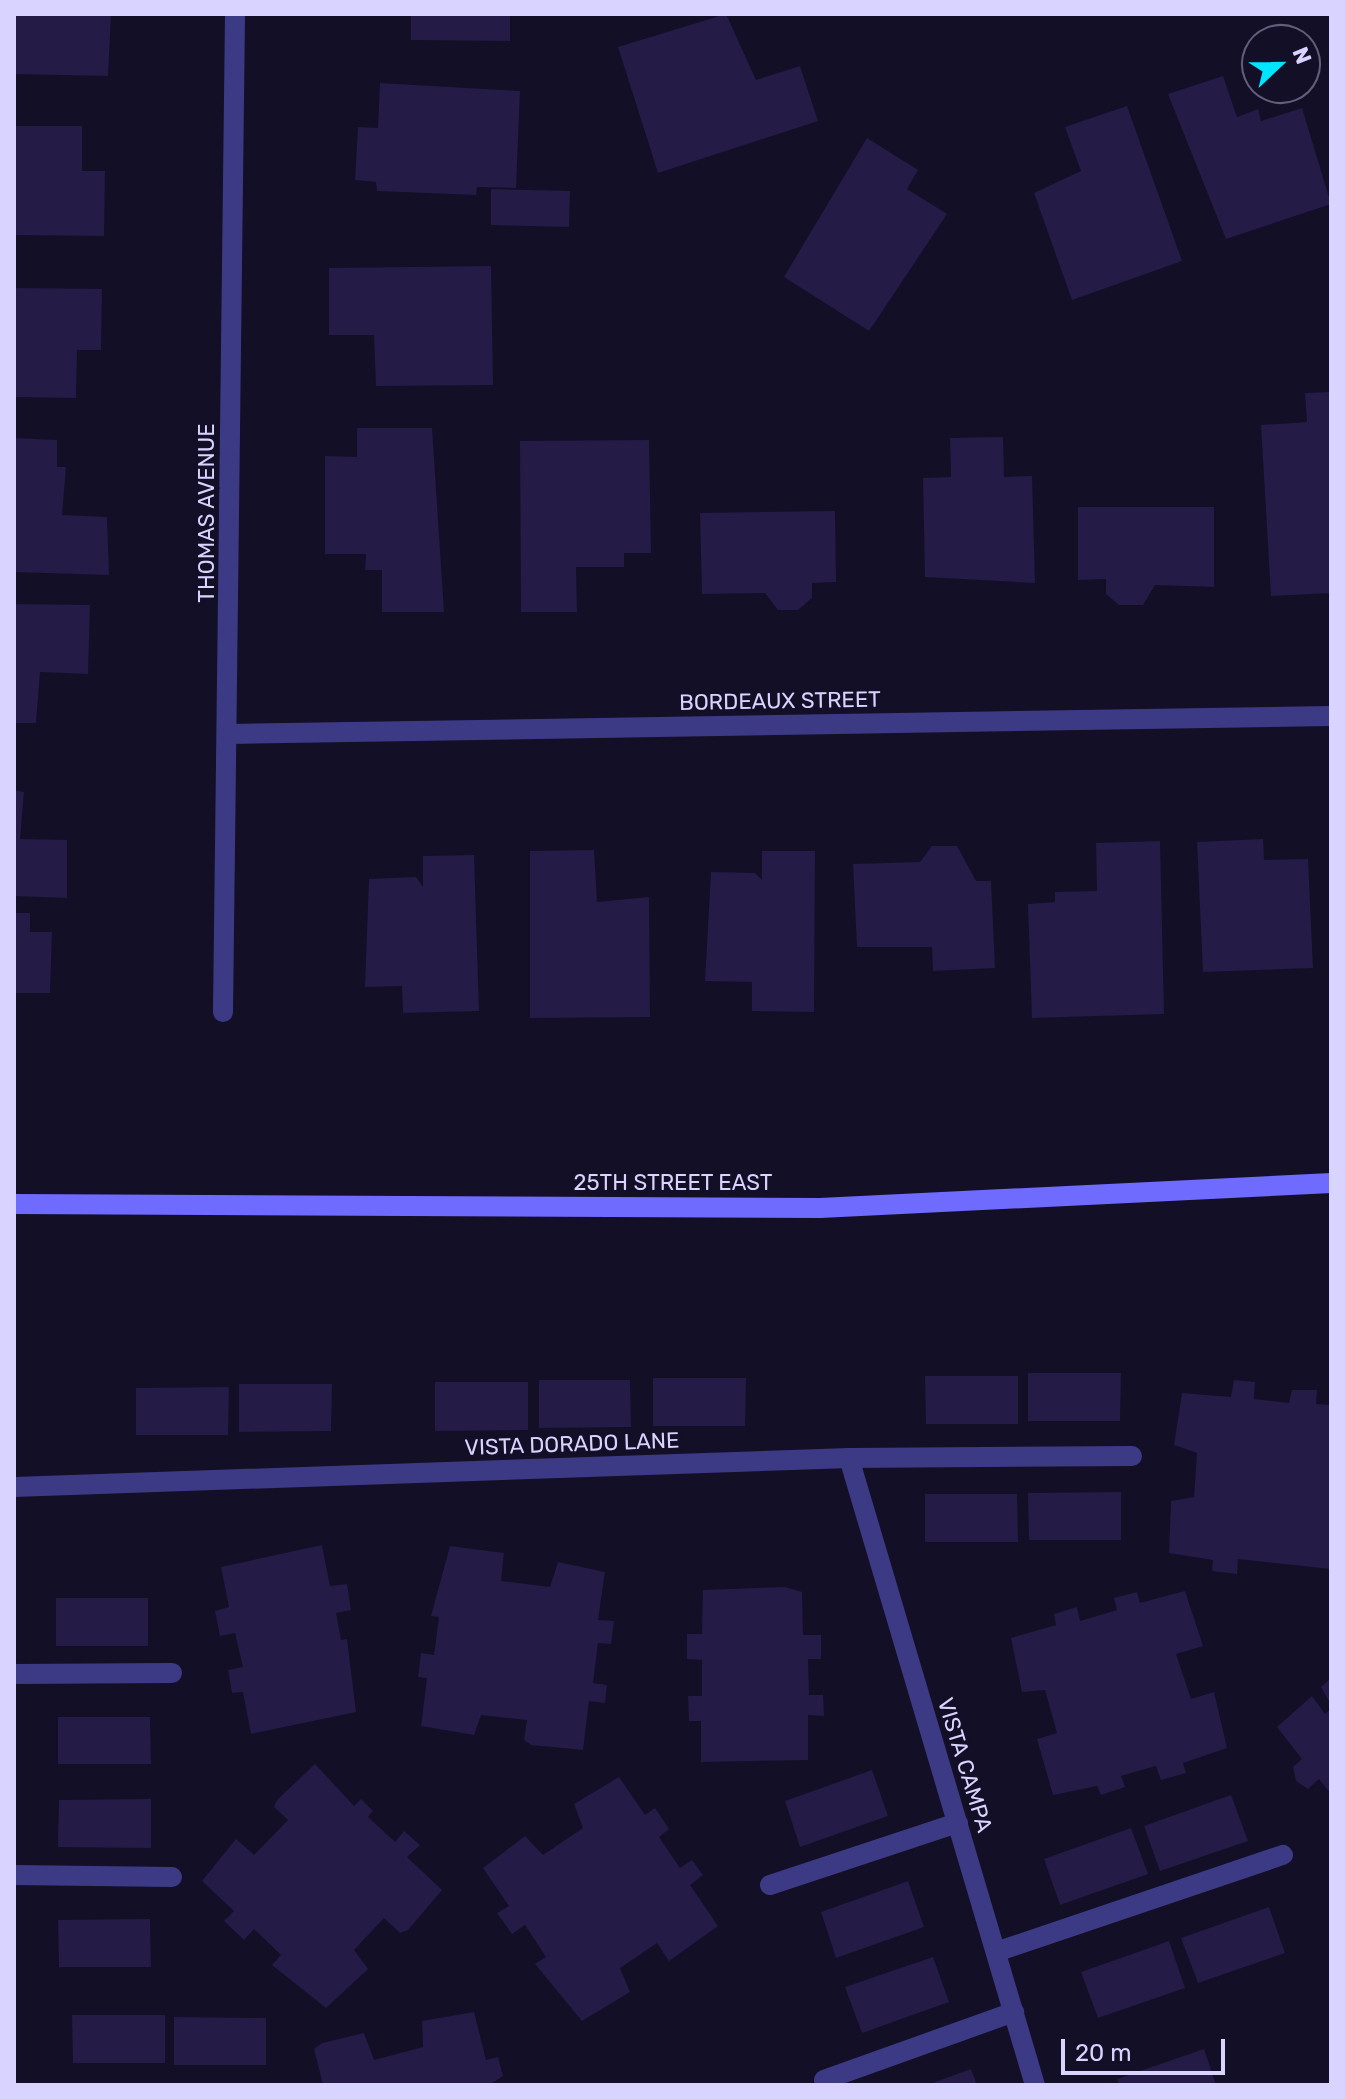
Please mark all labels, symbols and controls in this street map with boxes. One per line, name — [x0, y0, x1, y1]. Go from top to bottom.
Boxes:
north arrow — [1241, 24, 1321, 104]
text: N — [1286, 43, 1317, 68]
street label: THOMAS AVENUE — [194, 423, 220, 603]
street label: BORDEAUX STREET — [679, 686, 881, 716]
street label: 25TH STREET EAST — [573, 1170, 773, 1196]
street label: VISTA DORADO LANE — [464, 1427, 680, 1461]
street label: VISTA CAMPA — [932, 1694, 998, 1836]
scale bar — [1065, 2023, 1229, 2073]
text: 20 m — [1075, 2039, 1132, 2067]

